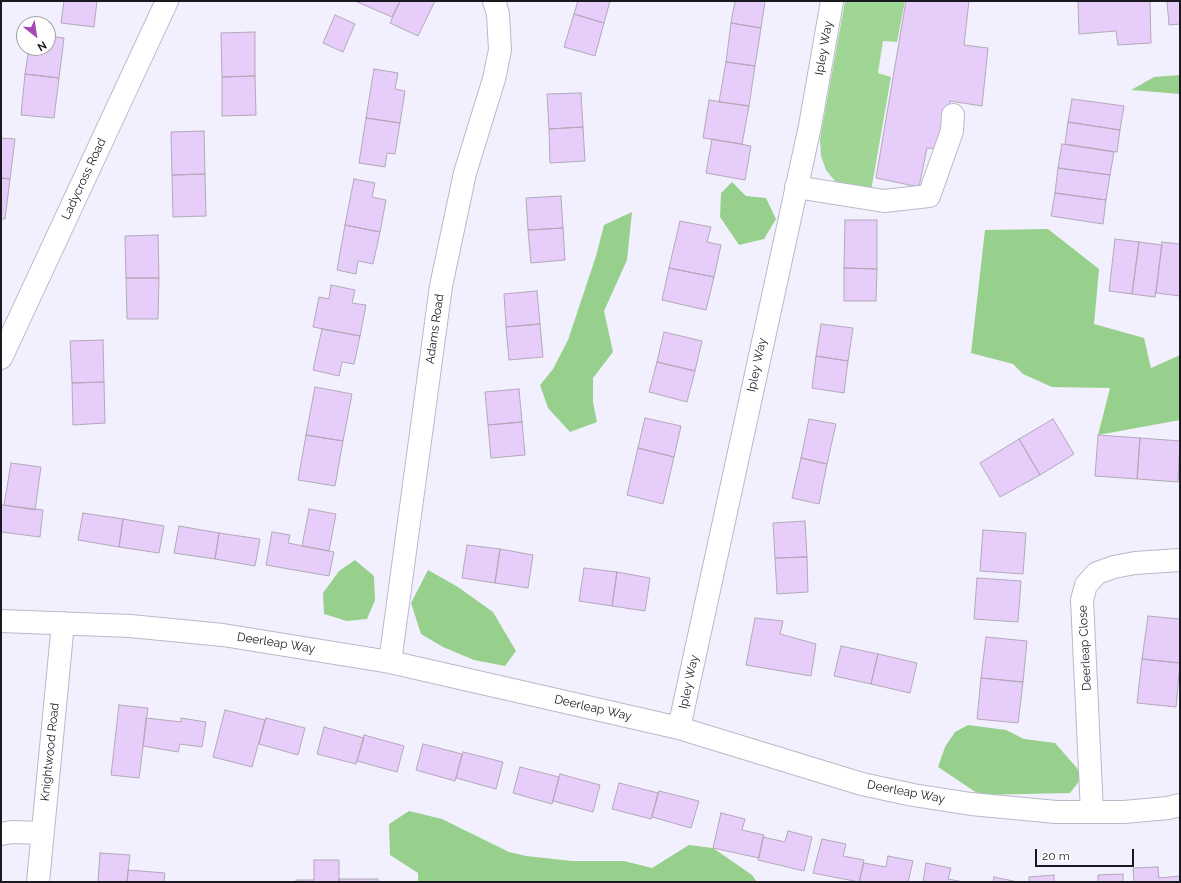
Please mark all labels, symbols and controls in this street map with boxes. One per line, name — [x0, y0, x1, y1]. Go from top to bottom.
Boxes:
north arrow — [16, 16, 56, 56]
street label: Ipley Way — [812, 20, 836, 76]
text: N — [35, 38, 49, 54]
street label: Ladycross Road — [59, 136, 109, 222]
street label: Adams Road — [423, 293, 447, 365]
street label: Ipley Way — [744, 337, 770, 393]
street label: Deerleap Close — [1076, 605, 1094, 691]
street label: Deerleap Way — [236, 630, 316, 656]
street label: Ipley Way — [676, 654, 702, 710]
street label: Deerleap Way — [553, 692, 633, 724]
street label: Knightwood Road — [38, 702, 62, 802]
street label: Deerleap Way — [866, 777, 946, 807]
scale bar — [1037, 841, 1136, 867]
text: 20 m — [1042, 849, 1070, 863]

